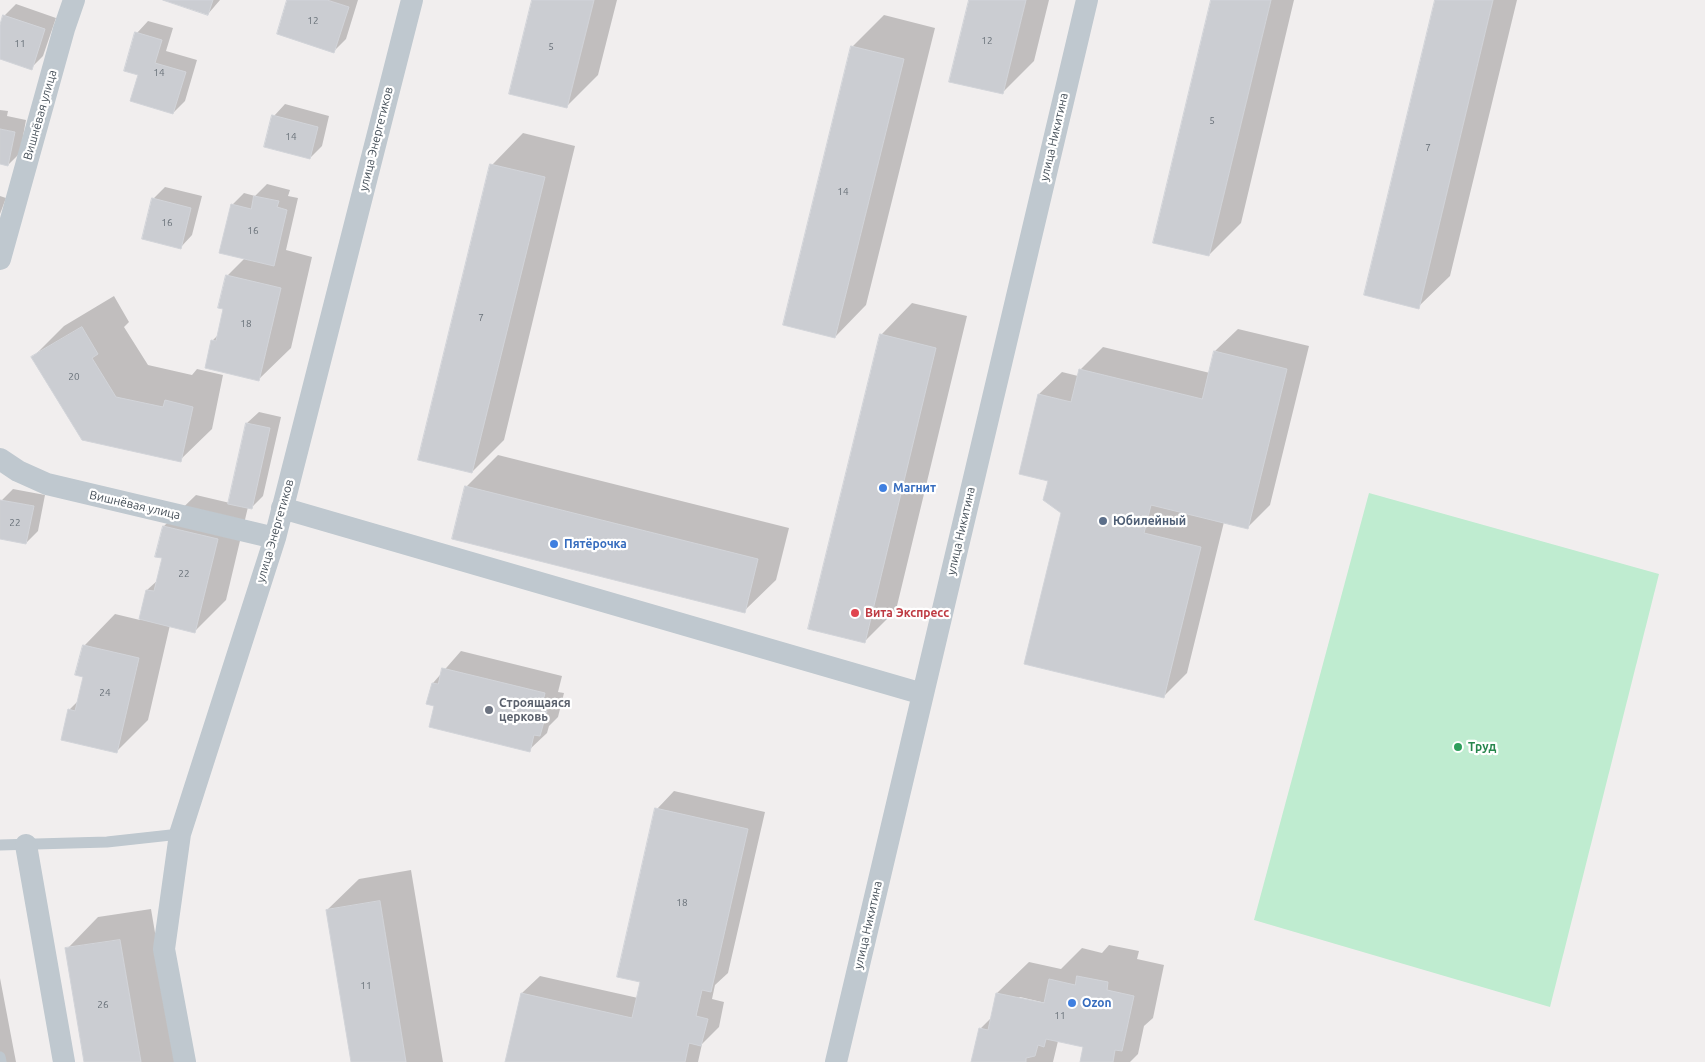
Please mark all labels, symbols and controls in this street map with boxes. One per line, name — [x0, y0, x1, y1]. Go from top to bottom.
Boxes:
house number: 12 — [307, 15, 319, 27]
house number: 12 — [981, 35, 993, 47]
house number: 11 — [14, 38, 26, 50]
house number: 5 — [548, 41, 554, 53]
house number: 14 — [153, 67, 165, 79]
street label: Вишнёвая улица — [20, 68, 60, 162]
street label: улица Энергетиков — [356, 85, 396, 193]
street label: улица Никитина — [1037, 92, 1071, 182]
house number: 5 — [1209, 115, 1215, 127]
house number: 14 — [285, 131, 297, 143]
house number: 7 — [1425, 142, 1431, 154]
house number: 14 — [837, 186, 849, 198]
house number: 16 — [161, 217, 173, 229]
house number: 16 — [247, 225, 259, 237]
house number: 7 — [478, 312, 484, 324]
house number: 18 — [240, 318, 252, 330]
house number: 20 — [68, 371, 80, 383]
street label: улица Энергетиков — [253, 478, 297, 584]
place label: Магнит — [893, 481, 936, 495]
marker: Магнит — [877, 482, 889, 494]
street label: улица Никитина — [944, 486, 978, 576]
street label: Вишнёвая улица — [88, 488, 182, 522]
place label: Юбилейный — [1113, 514, 1186, 528]
marker: Юбилейный — [1097, 515, 1109, 527]
house number: 22 — [9, 517, 21, 529]
place label: Пятёрочка — [564, 537, 627, 551]
marker: Пятёрочка — [548, 538, 560, 550]
house number: 22 — [178, 568, 190, 580]
place label: Вита Экспресс — [865, 606, 949, 620]
marker: Вита Экспресс — [849, 607, 861, 619]
house number: 24 — [99, 687, 111, 699]
place label: Строящаяся церковь — [499, 696, 571, 724]
marker: Строящаяся церковь — [483, 704, 495, 716]
place label: Труд — [1468, 740, 1496, 754]
marker: Труд — [1452, 741, 1464, 753]
street label: улица Никитина — [851, 880, 885, 970]
house number: 18 — [676, 897, 688, 909]
house number: 11 — [360, 980, 372, 992]
place label: Ozon — [1082, 996, 1111, 1010]
marker: Ozon — [1066, 997, 1078, 1009]
house number: 26 — [97, 999, 109, 1011]
house number: 11 — [1054, 1010, 1066, 1022]

